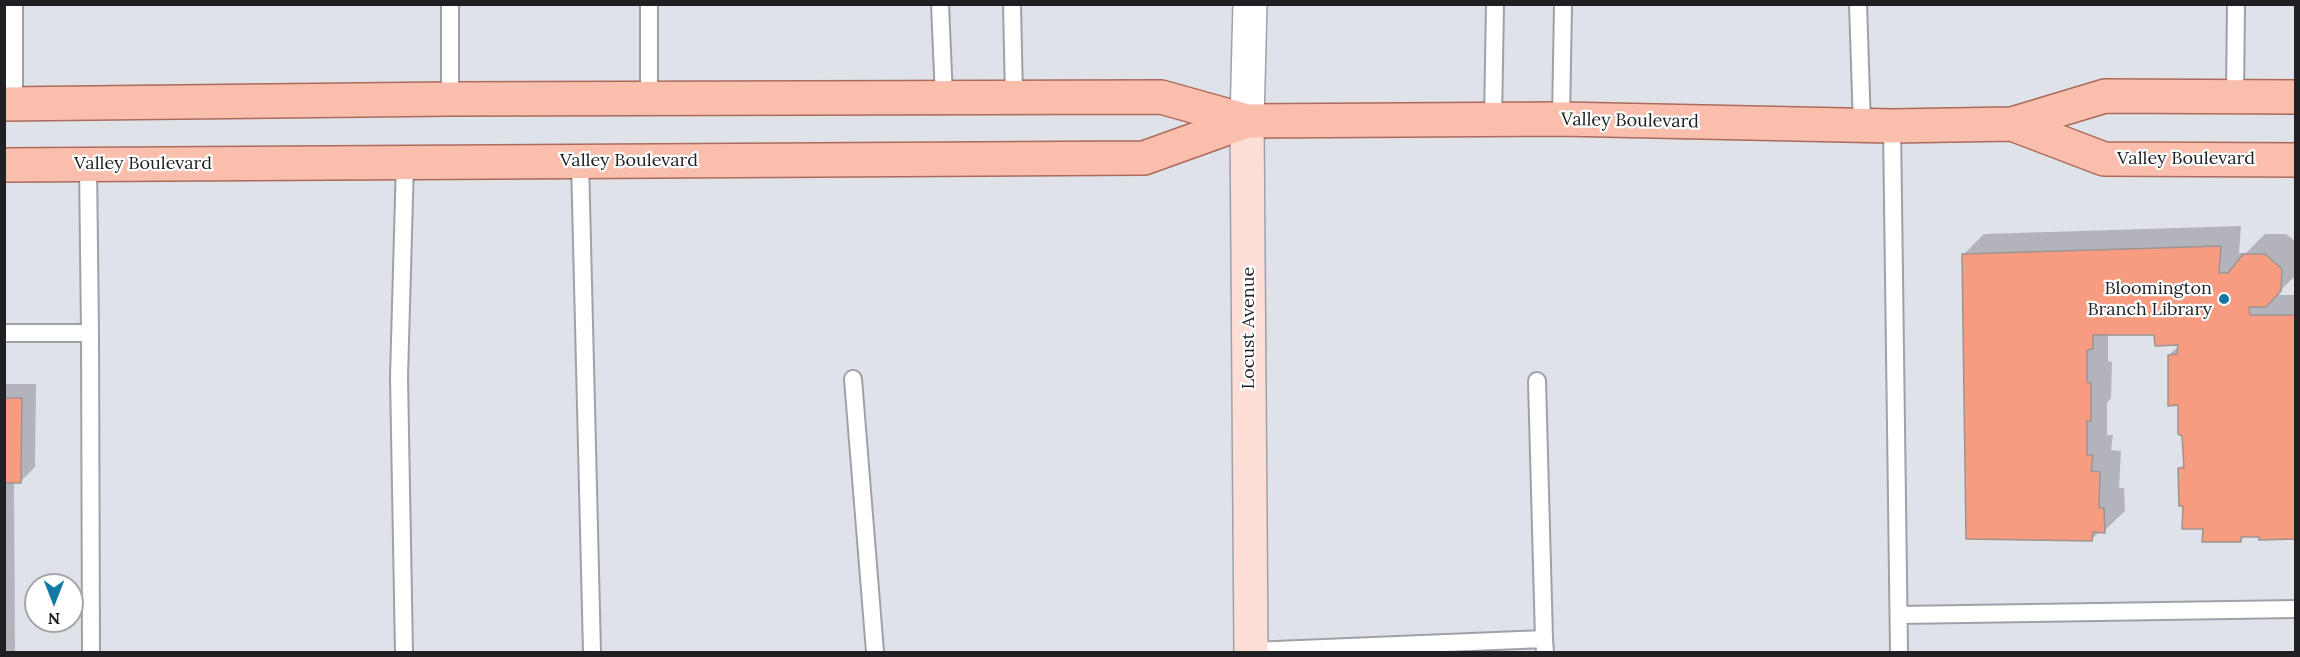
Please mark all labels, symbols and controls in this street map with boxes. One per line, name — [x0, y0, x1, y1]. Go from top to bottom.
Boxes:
street label: Valley Boulevard — [1561, 109, 1699, 133]
street label: Valley Boulevard — [2117, 148, 2255, 170]
street label: Valley Boulevard — [560, 150, 698, 172]
street label: Valley Boulevard — [74, 153, 212, 175]
street label: Locust Avenue — [1238, 267, 1260, 389]
place label: Bloomington Branch Library — [2087, 278, 2212, 320]
marker: Bloomington Branch Library — [2217, 292, 2231, 306]
north arrow — [24, 573, 84, 633]
text: N — [48, 609, 60, 629]

